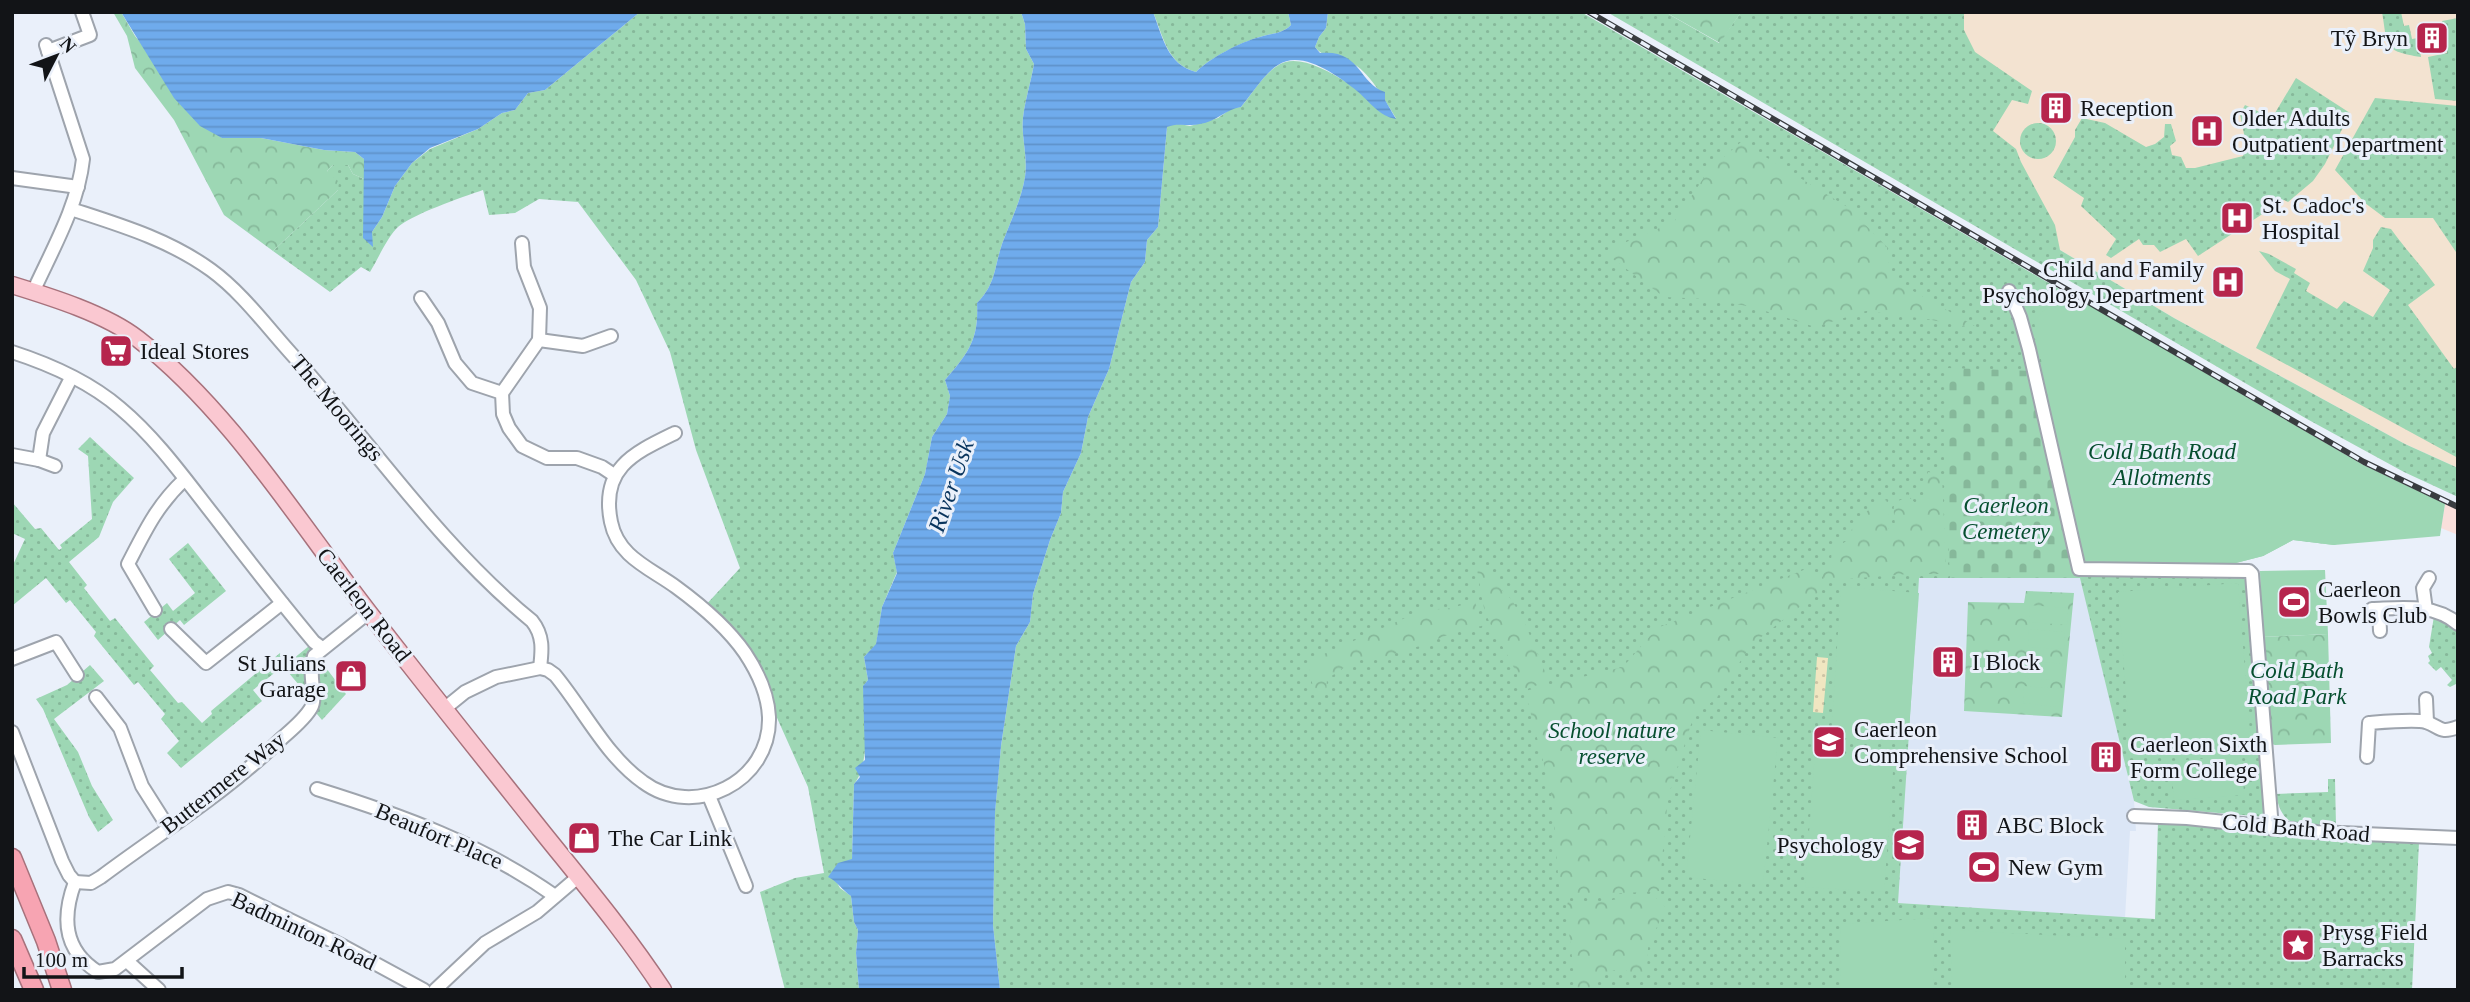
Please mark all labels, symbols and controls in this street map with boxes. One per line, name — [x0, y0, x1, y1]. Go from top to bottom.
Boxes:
building icon: Tŷ Bryn — [2413, 19, 2451, 57]
north arrow — [21, 21, 91, 91]
place label: Tŷ Bryn — [2331, 26, 2408, 51]
text: N — [56, 33, 81, 57]
building icon: Reception — [2037, 89, 2075, 127]
place label: Reception — [2080, 96, 2174, 121]
place label: Older Adults Outpatient Department — [2232, 106, 2444, 157]
hospital icon: Older Adults Outpatient Department — [2188, 112, 2226, 150]
place label: St. Cadoc's Hospital — [2262, 193, 2365, 244]
hospital icon: St. Cadoc's Hospital — [2218, 199, 2256, 237]
place label: Child and Family Psychology Department — [1982, 257, 2205, 308]
hospital icon: Child and Family Psychology Department — [2209, 263, 2247, 301]
supermarket icon: Ideal Stores — [97, 332, 135, 370]
place label: Ideal Stores — [140, 339, 249, 364]
street label: The Moorings — [285, 350, 389, 466]
water label: River Usk — [923, 436, 979, 536]
park label: Cold Bath Road Allotments — [2088, 439, 2237, 490]
park label: Caerleon Cemetery — [1962, 493, 2051, 544]
street label: Caerleon Road — [312, 543, 416, 667]
place label: Caerleon Bowls Club — [2318, 577, 2427, 628]
sports icon: Caerleon Bowls Club — [2275, 583, 2313, 621]
building icon: I Block — [1929, 643, 1967, 681]
place label: I Block — [1972, 650, 2041, 675]
place label: St Julians Garage — [237, 651, 326, 702]
shop icon: St Julians Garage — [332, 657, 370, 695]
park label: Cold Bath Road Park — [2246, 658, 2347, 709]
place label: Caerleon Comprehensive School — [1854, 717, 2068, 768]
park label: School nature reserve — [1548, 718, 1676, 769]
school or university icon: Caerleon Comprehensive School — [1810, 723, 1848, 761]
street label: Buttermere Way — [156, 727, 290, 839]
place label: Caerleon Sixth Form College — [2130, 732, 2268, 783]
building icon: Caerleon Sixth Form College — [2087, 738, 2125, 776]
street label: Beaufort Place — [372, 798, 506, 874]
building icon: ABC Block — [1953, 806, 1991, 844]
street label: Cold Bath Road — [2221, 809, 2371, 847]
place label: ABC Block — [1996, 813, 2104, 838]
shop icon: The Car Link — [565, 819, 603, 857]
place label: The Car Link — [608, 826, 732, 851]
school or university icon: Psychology — [1890, 826, 1928, 864]
place label: Psychology — [1777, 833, 1884, 858]
sports icon: New Gym — [1965, 848, 2003, 886]
place label: New Gym — [2008, 855, 2103, 880]
street label: Badminton Road — [228, 887, 381, 976]
place label: Prysg Field Barracks — [2322, 920, 2428, 971]
place icon: Prysg Field Barracks — [2279, 926, 2317, 964]
scale bar — [24, 936, 182, 980]
text: 100 m — [35, 948, 88, 972]

